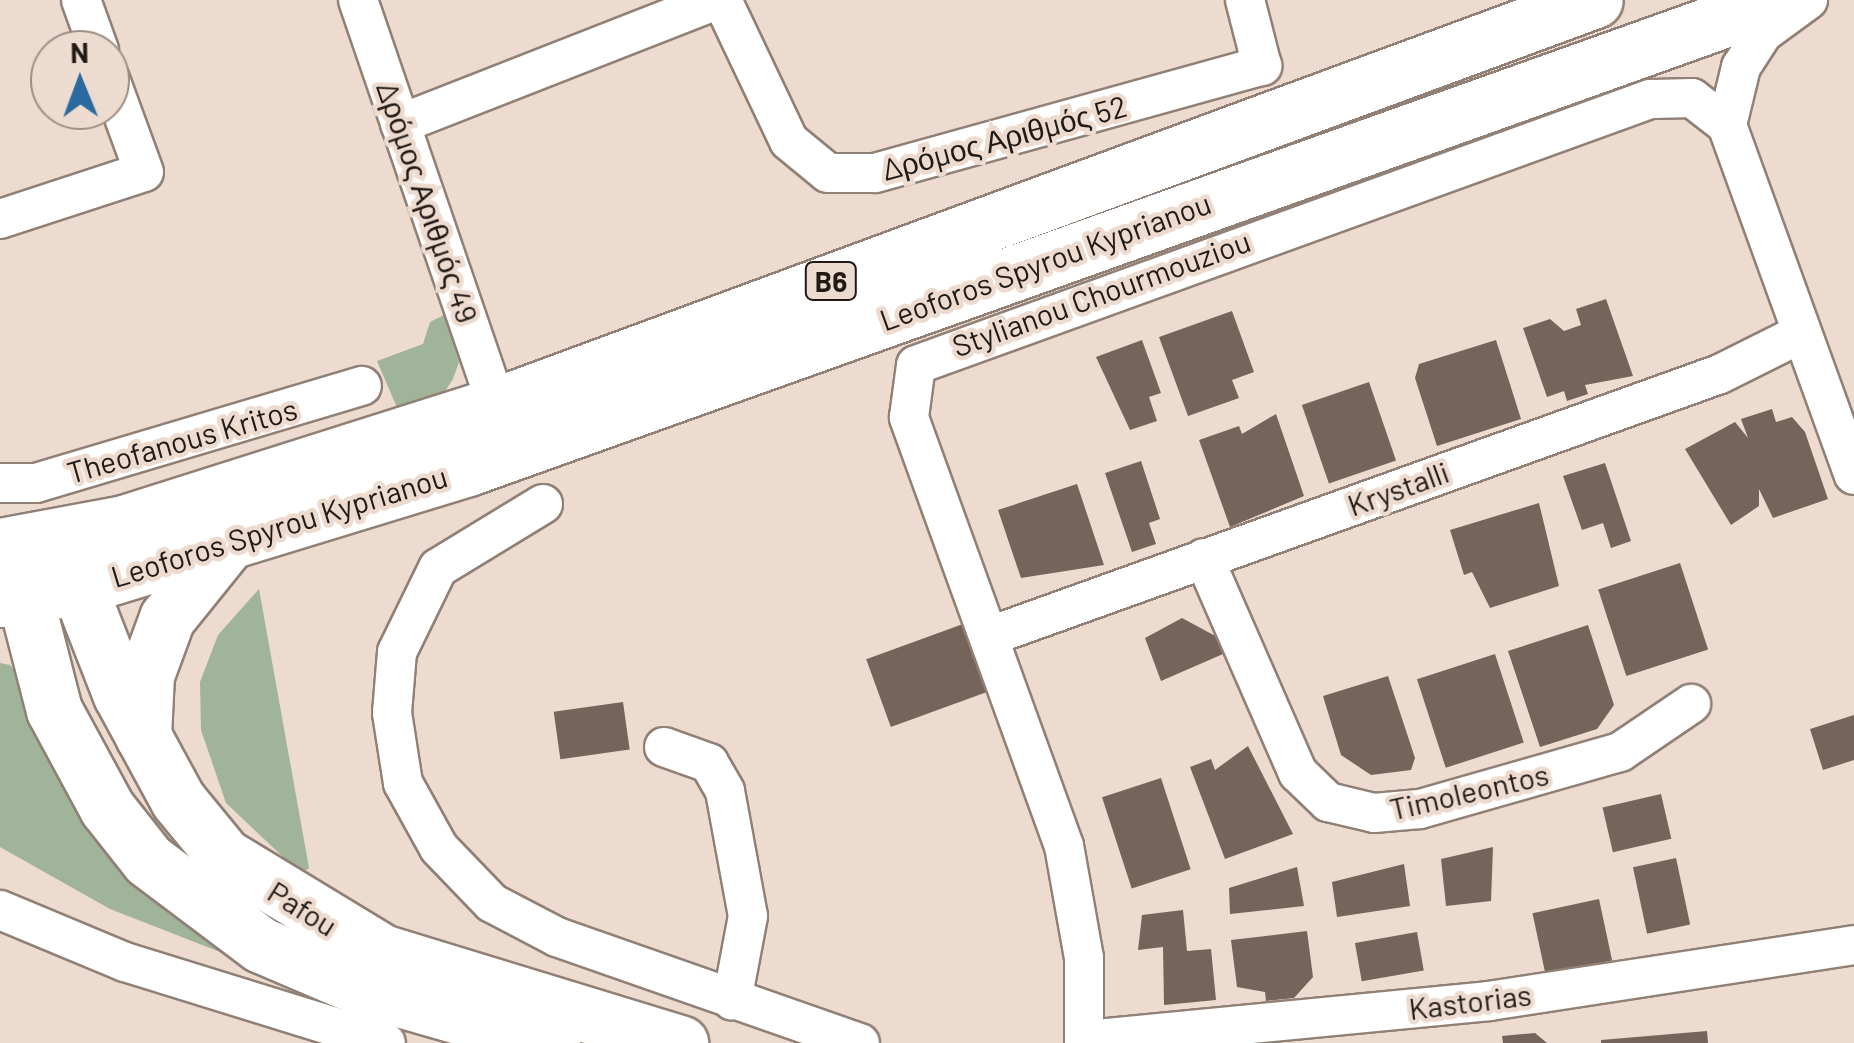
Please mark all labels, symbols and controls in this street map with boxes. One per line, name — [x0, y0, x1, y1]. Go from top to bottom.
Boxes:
north arrow — [30, 30, 130, 130]
text: N — [70, 35, 89, 69]
street label: Δρόμος Αριθμός 49 — [370, 77, 486, 327]
street label: Δρόμος Αριθμός 52 — [878, 87, 1130, 187]
street label: Leoforos Spyrou Kyprianou — [875, 184, 1215, 338]
street label: Stylianou Chourmouziou — [947, 222, 1255, 364]
road number: B6 — [804, 258, 858, 304]
street label: Theofanous Kritos — [63, 390, 301, 490]
street label: Krystalli — [1342, 453, 1454, 523]
street label: Leoforos Spyrou Kyprianou — [107, 458, 451, 594]
street label: Timoleontos — [1386, 755, 1552, 827]
street label: Pafou — [262, 873, 344, 943]
street label: Kastorias — [1407, 976, 1533, 1026]

